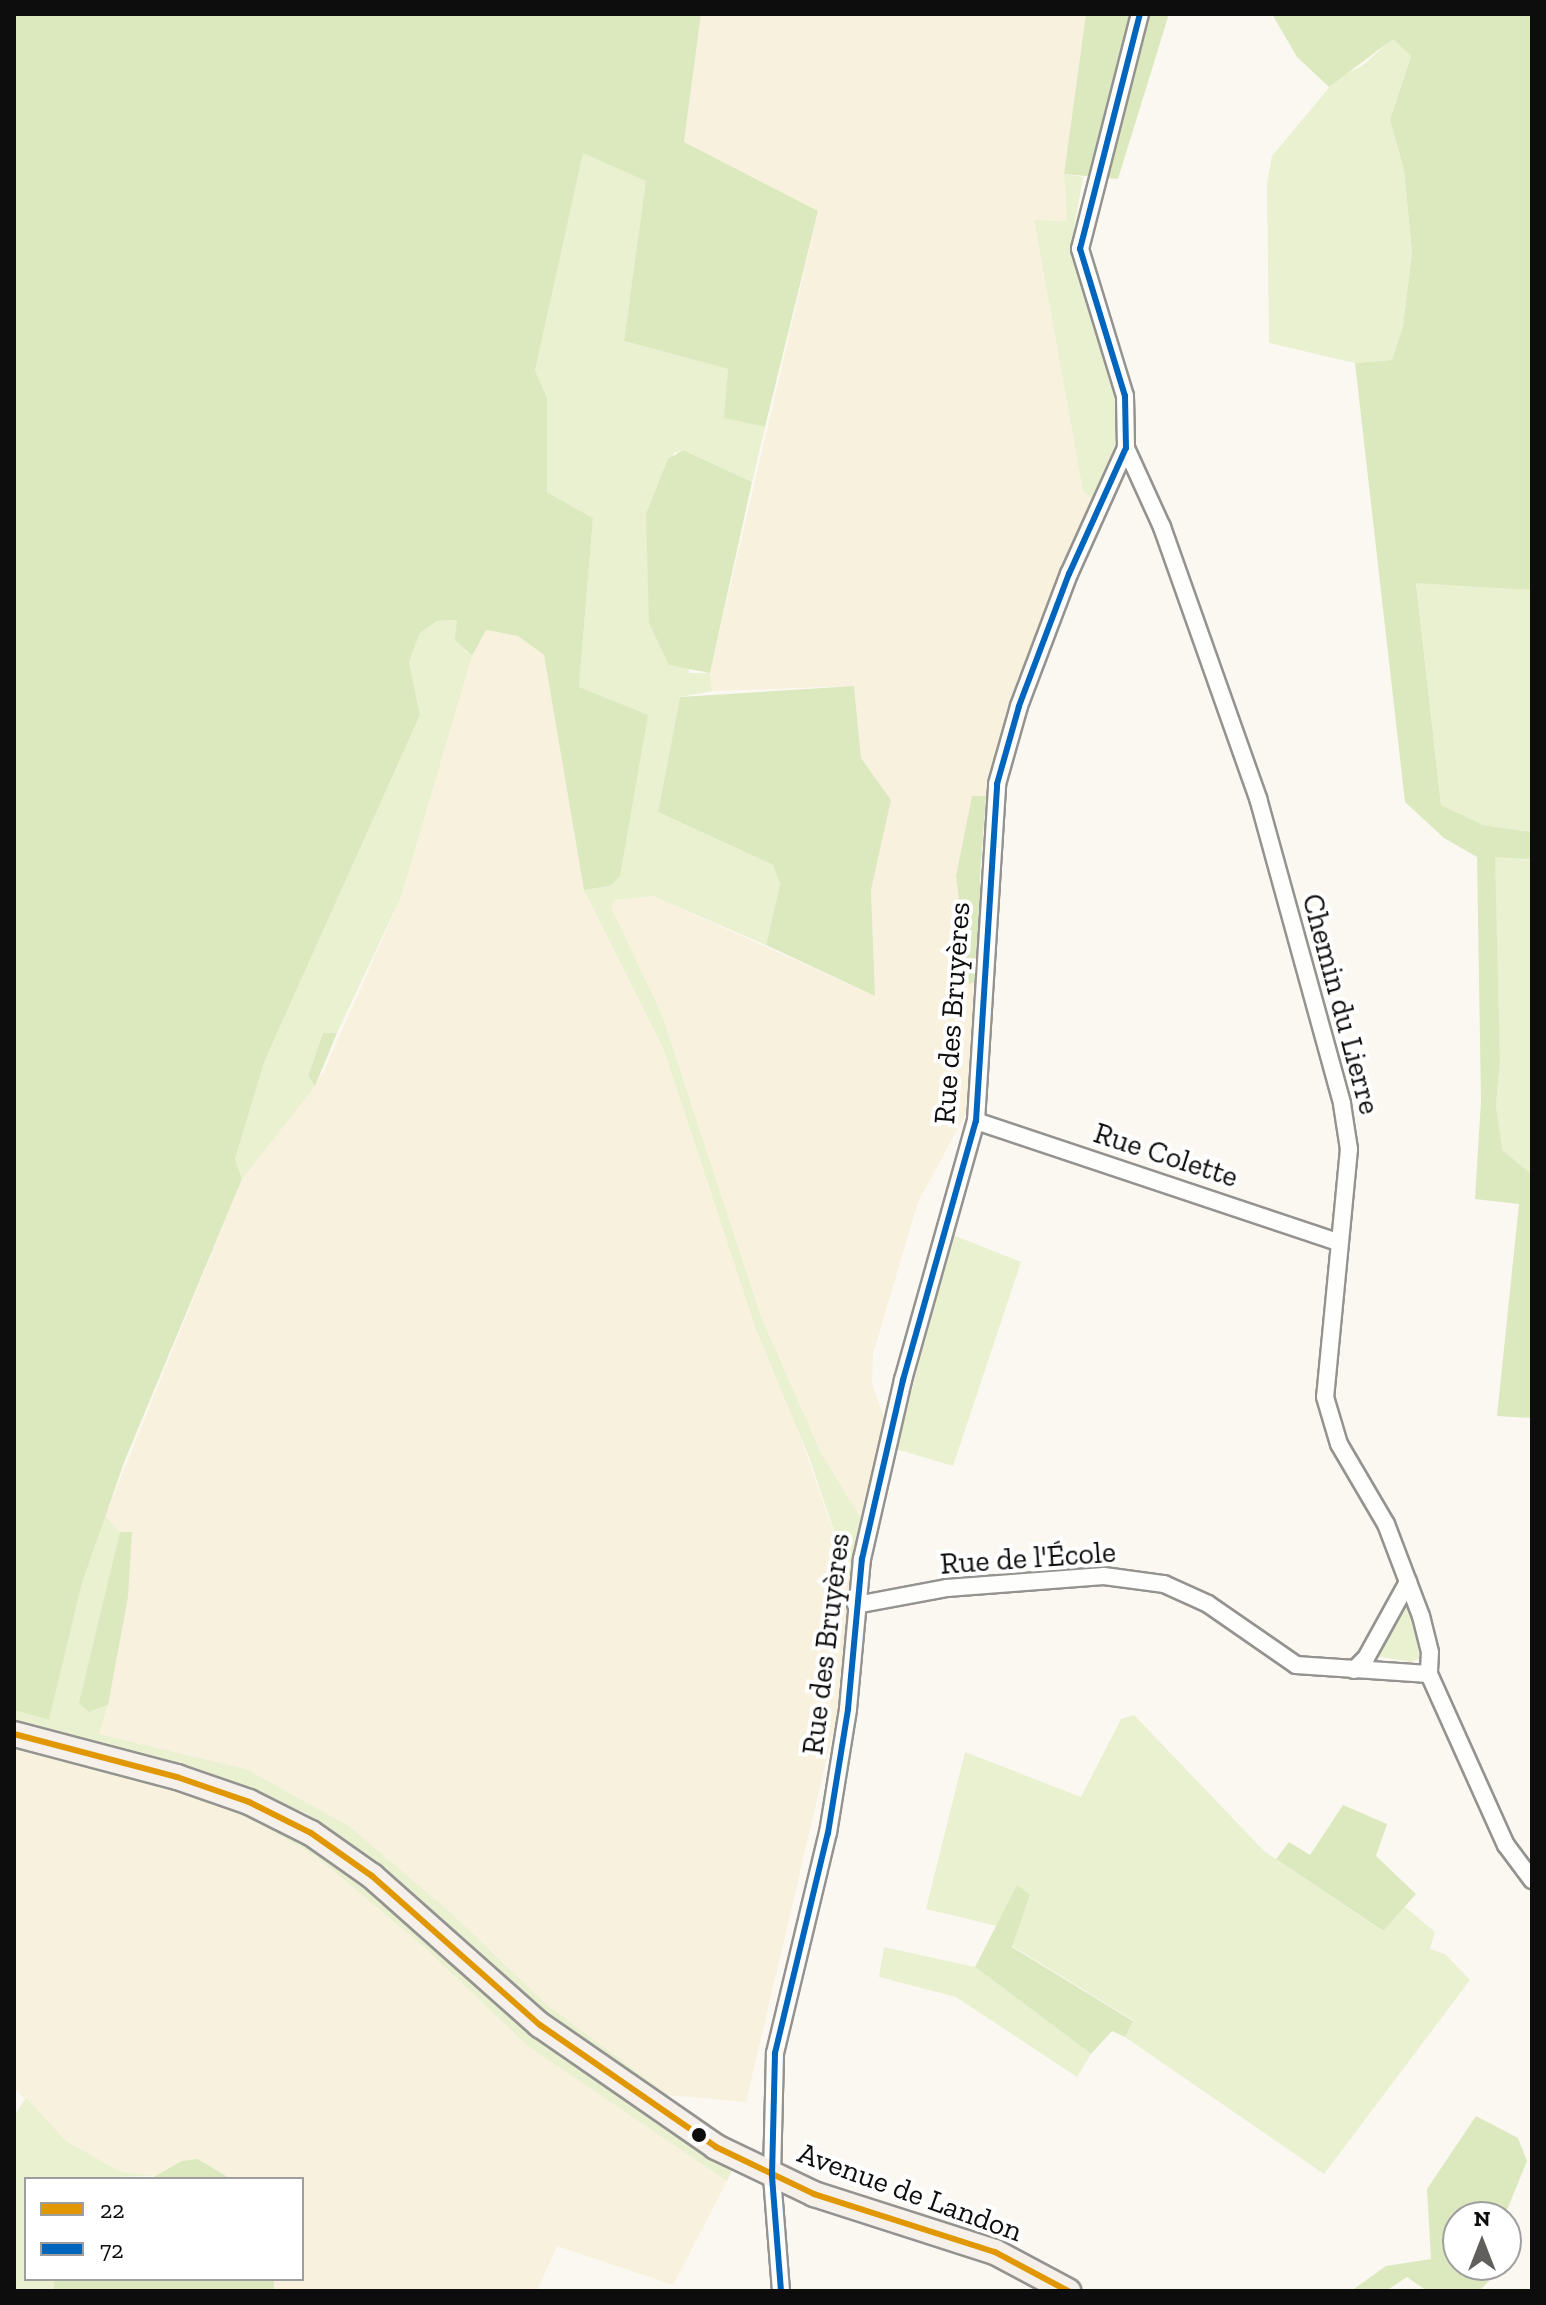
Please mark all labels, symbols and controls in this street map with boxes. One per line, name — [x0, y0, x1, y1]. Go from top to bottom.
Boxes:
street label: Chemin du Lierre — [1294, 890, 1388, 1118]
street label: Rue des Bruyères — [926, 901, 978, 1125]
street label: Rue Colette — [1089, 1115, 1243, 1195]
street label: Rue des Bruyères — [795, 1531, 857, 1757]
street label: Rue de l'École — [939, 1534, 1117, 1582]
unlabelled marker — [691, 2127, 707, 2143]
street label: Avenue de Landon — [793, 2135, 1027, 2249]
legend — [24, 2177, 304, 2281]
text: 22 — [100, 2195, 125, 2224]
north arrow — [1442, 2201, 1522, 2281]
text: N — [1474, 2205, 1490, 2232]
text: 72 — [100, 2235, 124, 2264]

